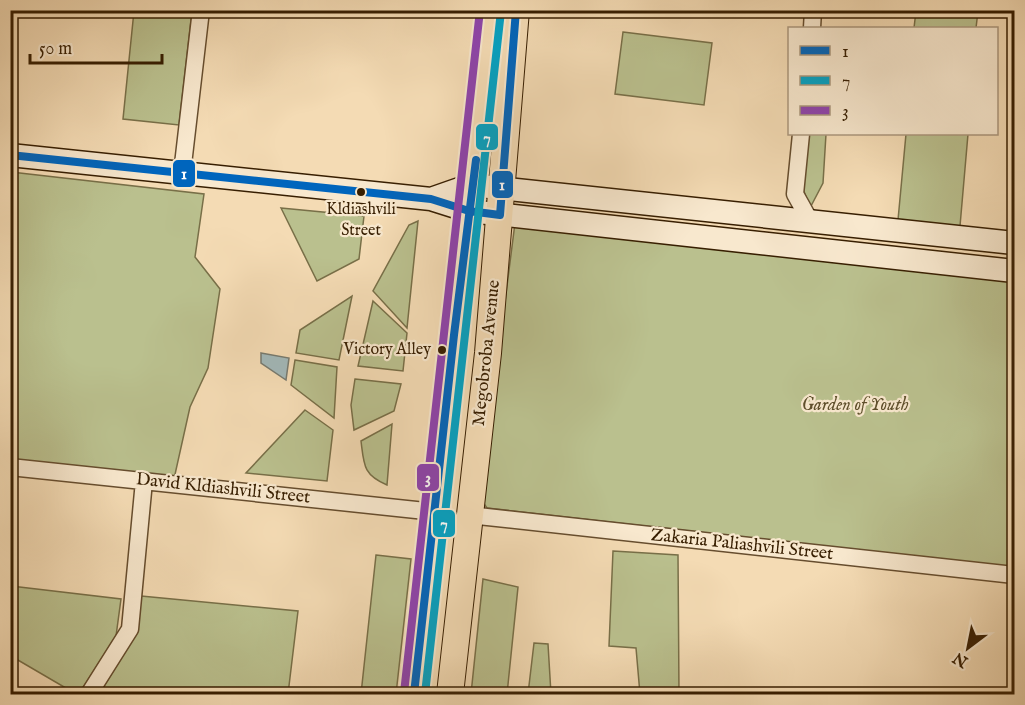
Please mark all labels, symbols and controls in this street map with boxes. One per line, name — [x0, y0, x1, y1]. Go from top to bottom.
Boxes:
scale bar — [30, 27, 162, 65]
legend — [788, 27, 998, 135]
text: 50 m — [39, 38, 72, 61]
text: 1 — [842, 41, 849, 64]
text: 7 — [842, 71, 850, 94]
text: 3 — [842, 101, 849, 124]
line badge: 7 — [475, 123, 499, 151]
text: 7 — [483, 129, 491, 149]
line badge: 1 — [172, 159, 196, 188]
text: 1 — [181, 165, 187, 185]
line badge: 1 — [491, 170, 514, 199]
text: 1 — [499, 176, 505, 196]
marker: Kldiashvili Street — [355, 186, 367, 198]
place label: Kldiashvili Street — [326, 200, 396, 241]
street label: Megobroba Avenue — [468, 279, 506, 427]
place label: Victory Alley — [342, 340, 431, 360]
marker: Victory Alley — [436, 344, 448, 356]
park label: Garden of Youth — [801, 394, 909, 417]
line badge: 3 — [416, 463, 440, 492]
street label: David Kldiashvili Street — [135, 468, 311, 510]
text: 3 — [425, 469, 431, 489]
line badge: 7 — [432, 509, 456, 538]
text: 7 — [440, 515, 448, 535]
street label: Zakaria Paliashvili Street — [650, 524, 834, 566]
north arrow — [938, 618, 998, 678]
text: N — [950, 647, 973, 672]

